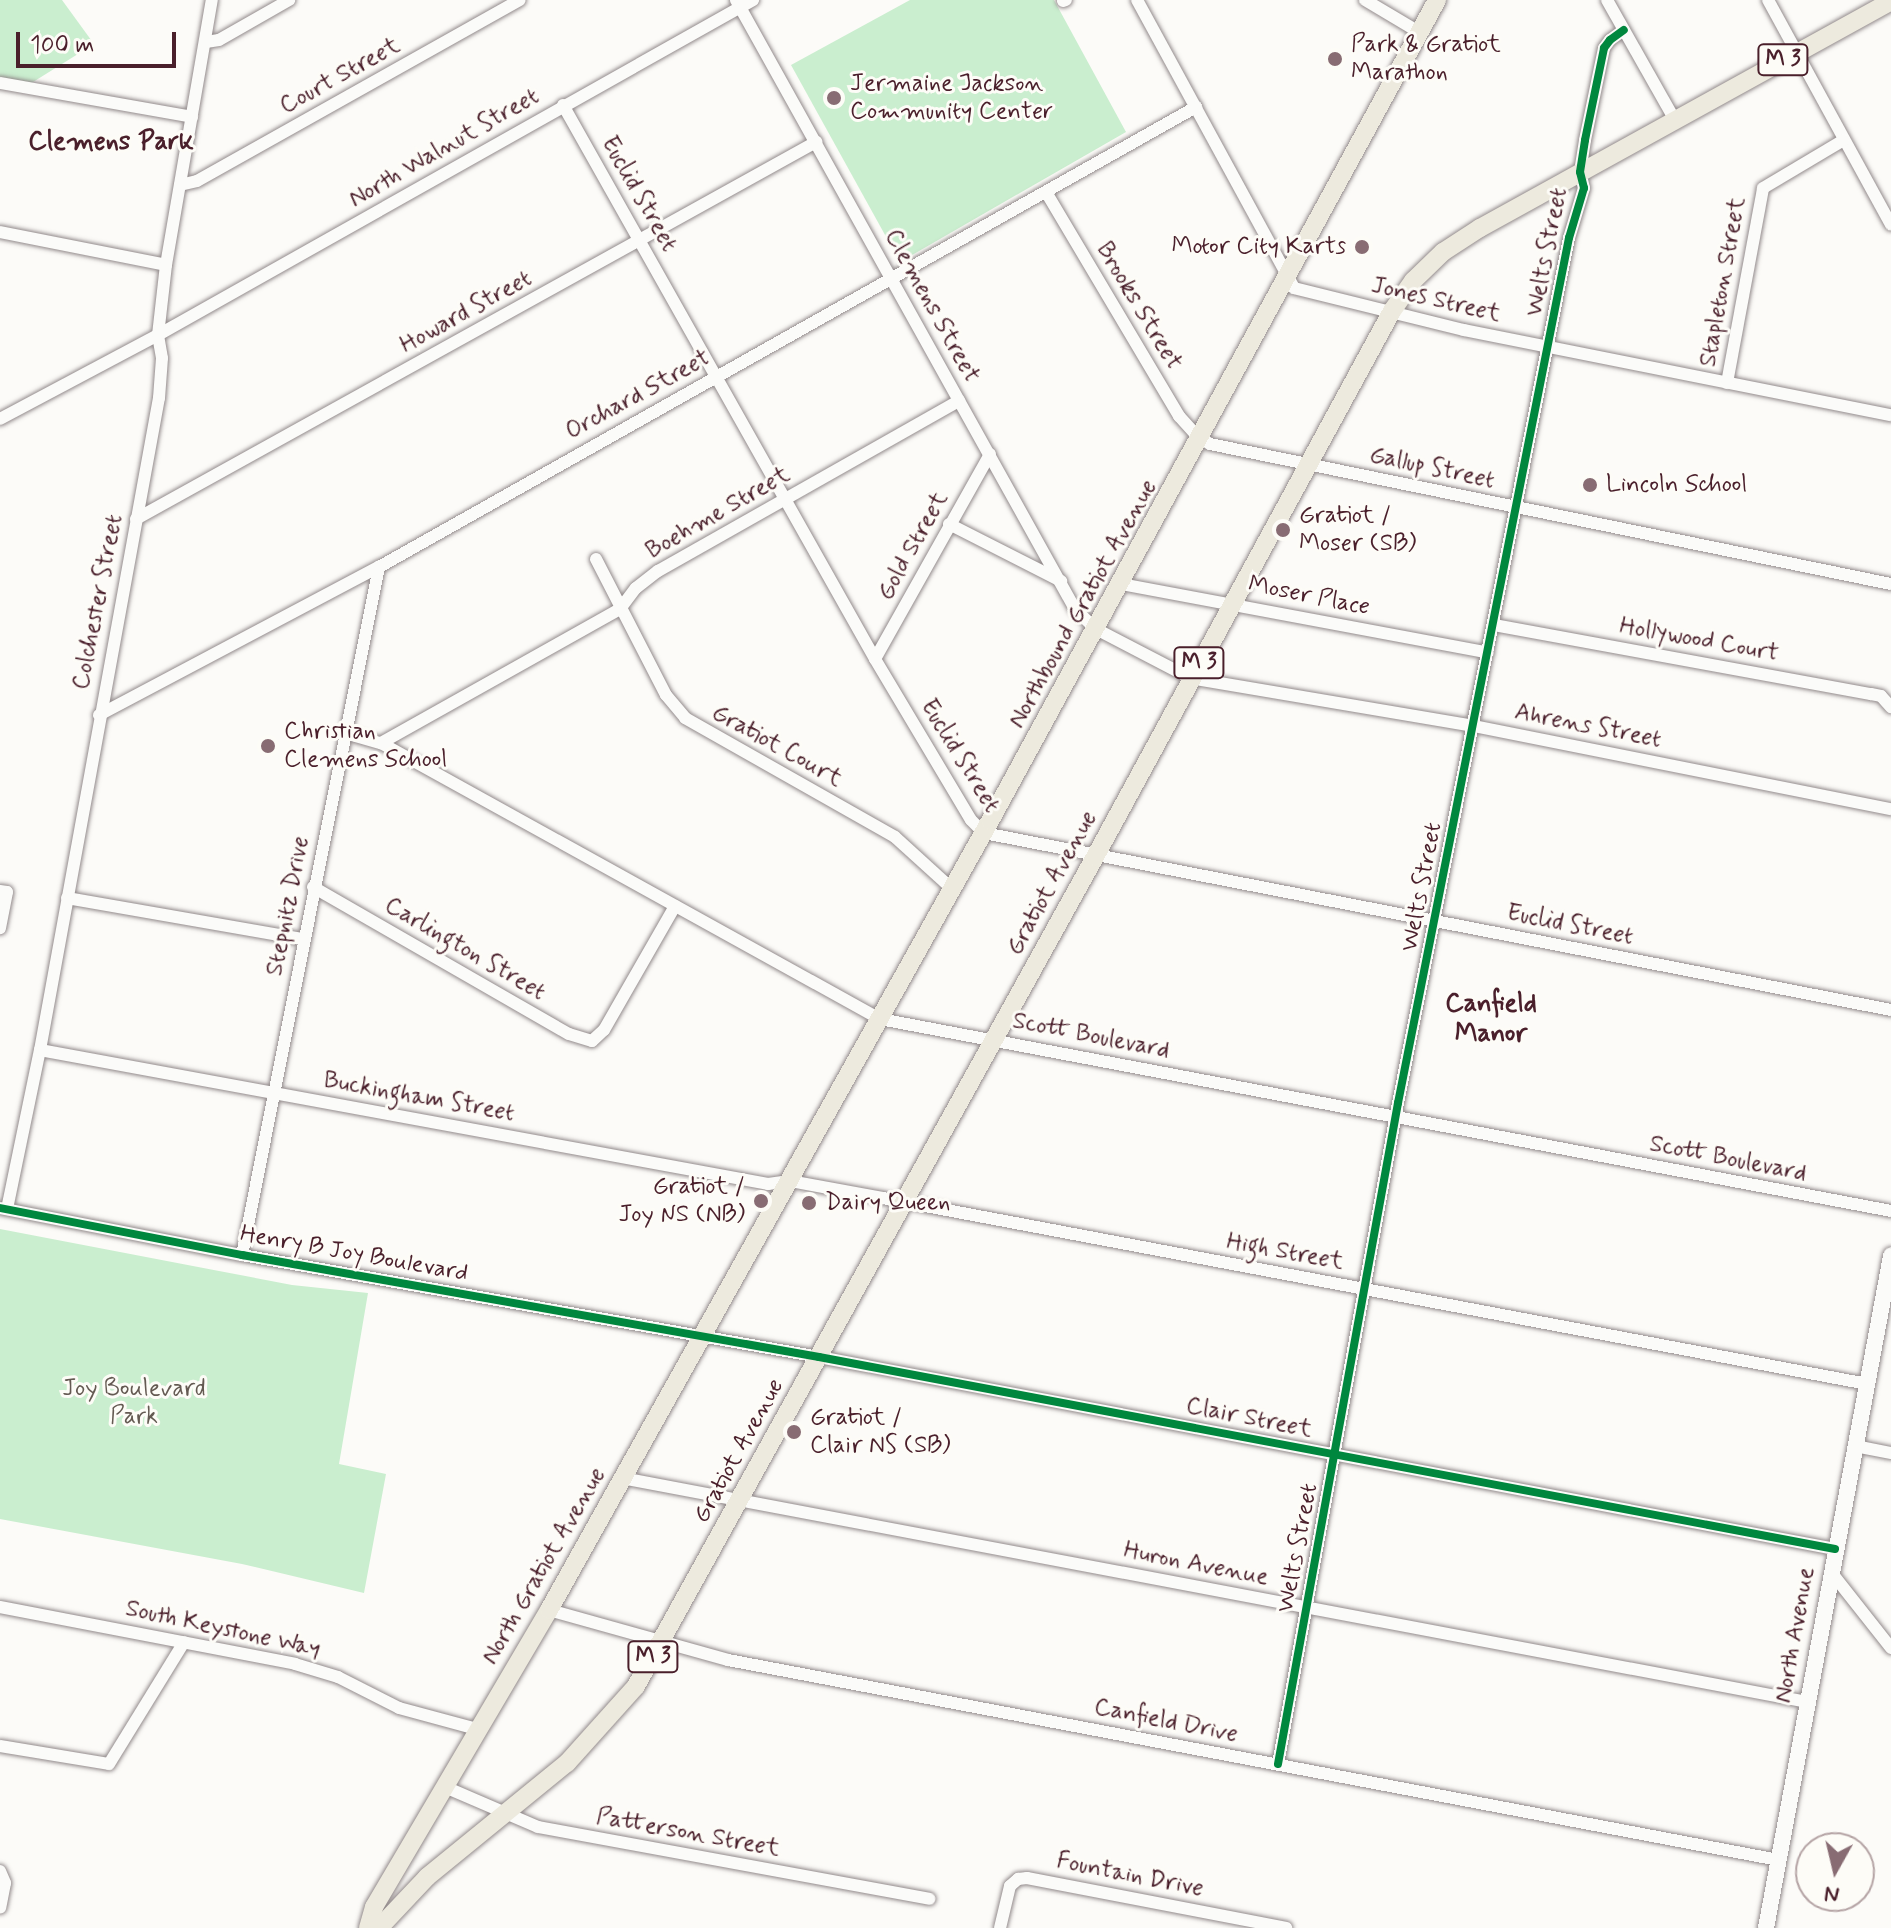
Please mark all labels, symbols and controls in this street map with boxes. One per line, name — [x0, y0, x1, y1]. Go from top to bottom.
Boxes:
scale bar — [20, 16, 180, 66]
text: 100 m — [30, 30, 94, 61]
street label: Court Street — [275, 31, 405, 121]
place label: Park & Gratiot Marathon — [1351, 31, 1501, 87]
road number: M 3 — [1757, 42, 1809, 78]
marker: Park & Gratiot Marathon — [1326, 50, 1344, 68]
place label: Jermaine Jackson Community Center — [850, 70, 1053, 126]
street label: North Walnut Street — [342, 81, 546, 215]
marker: Jermaine Jackson Community Center — [825, 89, 843, 107]
district label: Clemens Park — [31, 127, 191, 159]
street label: Euclid Street — [593, 129, 685, 259]
street label: Welts Street — [1520, 183, 1574, 321]
street label: Stapleton Street — [1694, 195, 1752, 369]
street label: Clemens Street — [878, 225, 986, 387]
place label: Motor City Karts — [1172, 233, 1346, 261]
street label: Brooks Street — [1090, 237, 1188, 375]
marker: Motor City Karts — [1353, 238, 1371, 256]
street label: Howard Street — [393, 263, 539, 361]
street label: Jones Street — [1368, 271, 1504, 329]
street label: Orchard Street — [561, 344, 715, 446]
street label: Gallup Street — [1365, 440, 1499, 496]
street label: Boehme Street — [641, 460, 795, 566]
place label: Lincoln School — [1606, 471, 1747, 499]
street label: Northbound Gratiot Avenue — [1003, 476, 1163, 732]
marker: Lincoln School — [1581, 476, 1599, 494]
street label: Gold Street — [871, 487, 955, 605]
place label: Gratiot / Moser (SB) — [1299, 502, 1416, 558]
street label: Colchester Street — [66, 510, 130, 694]
marker: Gratiot / Moser (SB) — [1274, 521, 1292, 539]
street label: Moser Place — [1246, 570, 1372, 622]
street label: Hollywood Court — [1618, 612, 1780, 668]
road number: M 3 — [1173, 645, 1225, 681]
street label: Euclid Street — [913, 692, 1007, 820]
street label: Ahrens Street — [1510, 697, 1666, 755]
street label: Gratiot Court — [709, 700, 845, 792]
place label: Christian Clemens School — [284, 718, 447, 774]
marker: Christian Clemens School — [259, 737, 277, 755]
street label: Gratiot Avenue — [1001, 807, 1103, 959]
street label: Welts Street — [1395, 818, 1449, 956]
street label: Stepnitz Drive — [260, 834, 316, 978]
street label: Carlington Street — [378, 890, 552, 1008]
street label: Euclid Street — [1502, 898, 1638, 952]
district label: Canfield Manor — [1445, 989, 1537, 1050]
street label: Scott Boulevard — [1010, 1007, 1172, 1065]
street label: Buckingham Street — [319, 1066, 519, 1128]
street label: Scott Boulevard — [1647, 1130, 1809, 1188]
place label: Gratiot / Joy NS (NB) — [619, 1173, 745, 1229]
place label: Dairy Queen — [825, 1189, 950, 1217]
marker: Gratiot / Joy NS (NB) — [752, 1192, 770, 1210]
marker: Dairy Queen — [800, 1194, 818, 1212]
street label: Henry B Joy Boulevard — [239, 1220, 469, 1288]
street label: High Street — [1224, 1228, 1346, 1276]
park label: Joy Boulevard Park — [66, 1375, 202, 1431]
street label: Gratiot Avenue — [688, 1375, 790, 1527]
street label: Clair Street — [1184, 1392, 1314, 1444]
place label: Gratiot / Clair NS (SB) — [810, 1404, 951, 1460]
marker: Gratiot / Clair NS (SB) — [785, 1423, 803, 1441]
street label: North Gratiot Avenue — [477, 1464, 611, 1668]
street label: Welts Street — [1271, 1479, 1325, 1617]
street label: Huron Avenue — [1125, 1537, 1267, 1591]
street label: North Avenue — [1769, 1565, 1821, 1705]
street label: South Keystone Way — [121, 1594, 325, 1664]
road number: M 3 — [627, 1639, 679, 1675]
street label: Canfield Drive — [1093, 1693, 1239, 1749]
street label: Patterson Street — [594, 1803, 782, 1863]
north arrow — [1795, 1832, 1875, 1912]
street label: Fountain Drive — [1055, 1847, 1205, 1903]
text: N — [1823, 1879, 1841, 1909]

